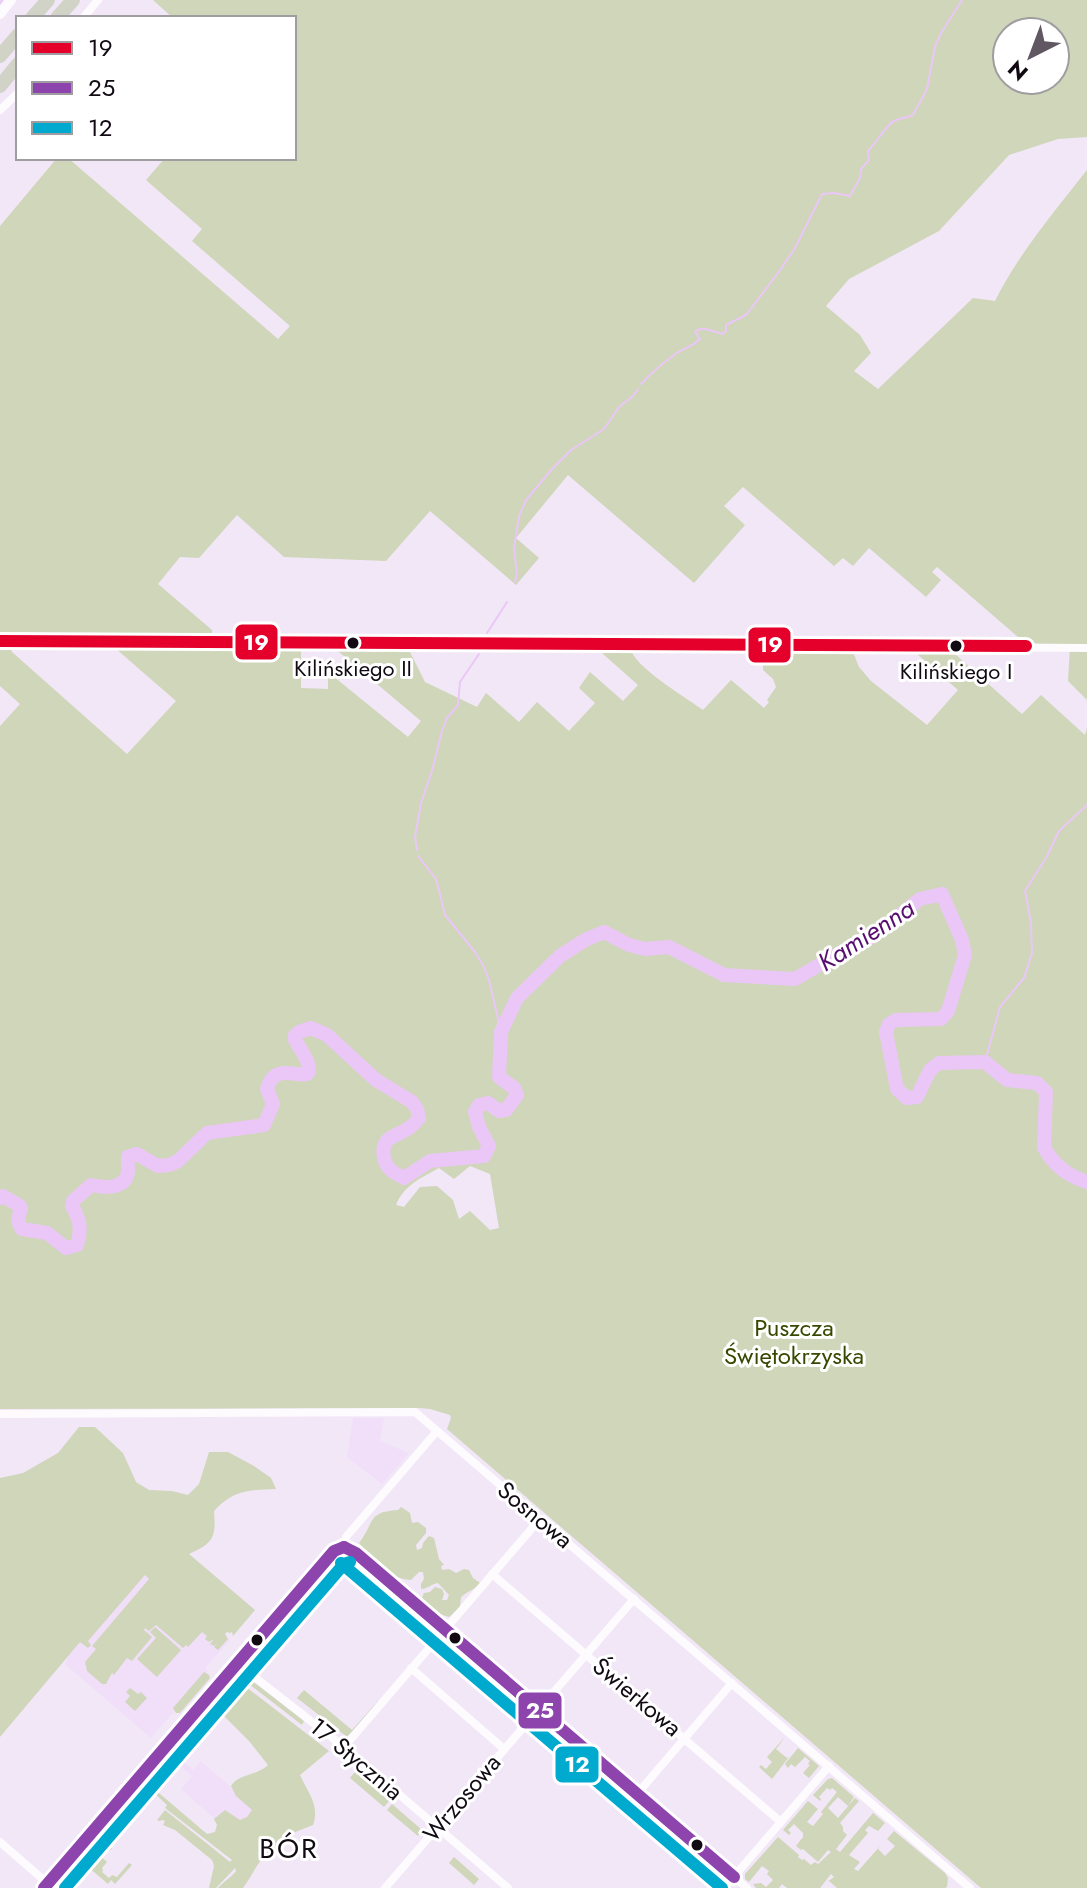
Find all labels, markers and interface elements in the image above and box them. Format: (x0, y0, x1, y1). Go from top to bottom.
legend (16, 16, 296, 160)
north arrow (991, 16, 1071, 96)
text: 19 (88, 30, 113, 65)
text: N (1000, 53, 1035, 89)
text: 25 (88, 70, 115, 105)
text: 12 (88, 110, 112, 145)
line badge: 19 (234, 623, 279, 661)
text: 19 (243, 626, 269, 658)
line badge: 19 (747, 626, 792, 664)
text: 19 (757, 628, 783, 660)
marker: Kilińskiego II (345, 635, 361, 651)
marker: Kilińskiego I (948, 638, 964, 654)
place label: Kilińskiego II (294, 652, 412, 684)
place label: Kilińskiego I (900, 655, 1012, 687)
water label: Kamienna (810, 889, 922, 981)
park label: Puszcza Świętokrzyska (724, 1310, 864, 1373)
street label: Sosnowa (490, 1473, 581, 1557)
unlabelled marker (447, 1630, 463, 1646)
unlabelled marker (249, 1632, 265, 1648)
street label: Świerkowa (585, 1649, 690, 1744)
line badge: 25 (517, 1691, 563, 1730)
text: 25 (526, 1694, 554, 1726)
street label: 17 Stycznia (302, 1709, 411, 1808)
line badge: 12 (554, 1745, 600, 1784)
street label: Wrzosowa (414, 1746, 509, 1849)
text: 12 (564, 1748, 590, 1780)
district label: BÓR (259, 1828, 319, 1869)
unlabelled marker (689, 1837, 705, 1853)

